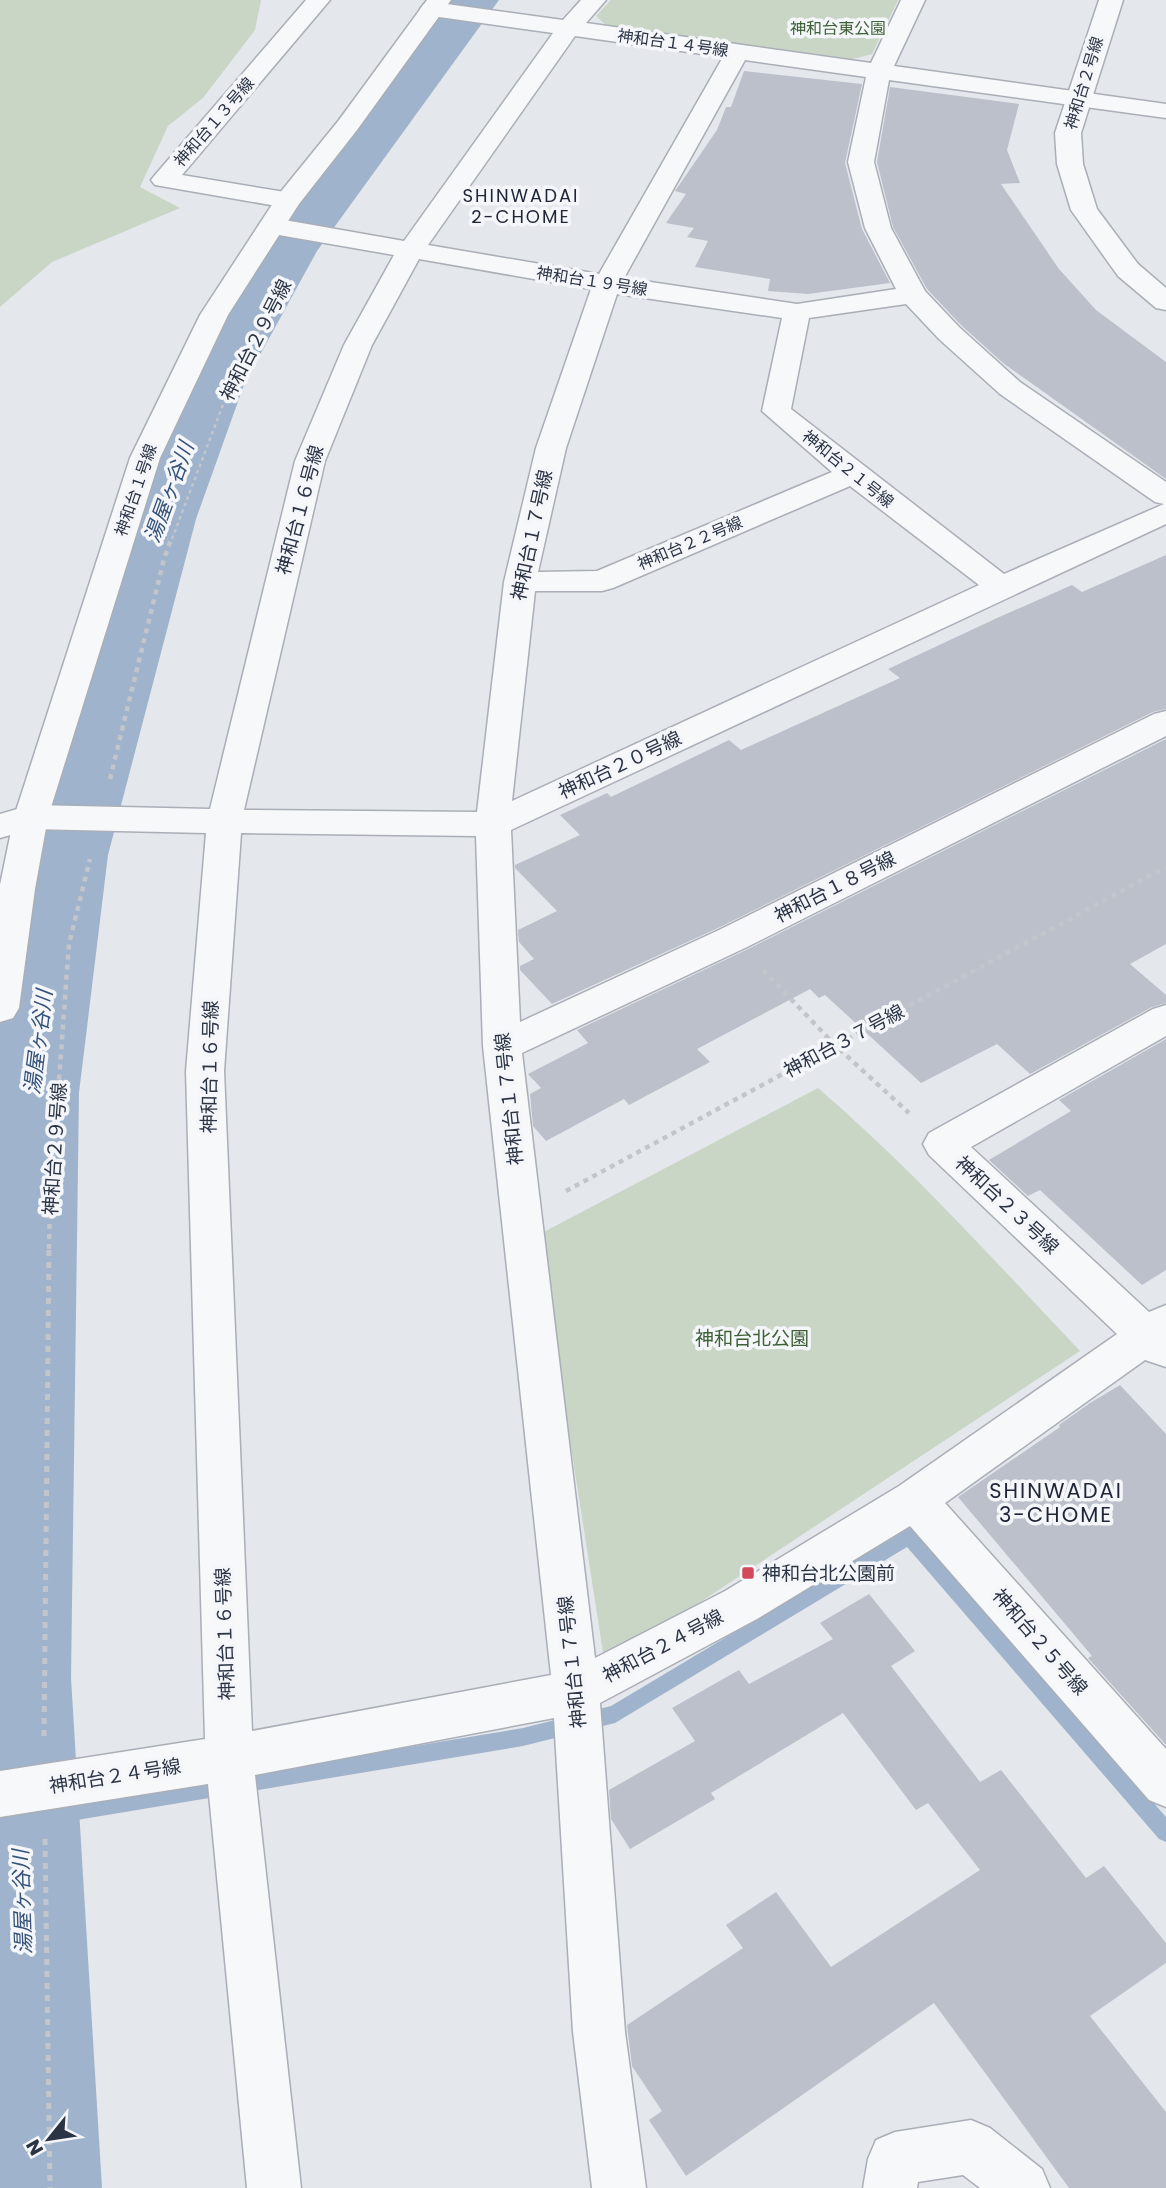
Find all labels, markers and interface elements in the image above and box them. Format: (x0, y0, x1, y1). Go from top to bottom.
park label: 神和台東公園 (790, 17, 886, 40)
street label: 神和台１４号線 (616, 24, 730, 62)
street label: 神和台２号線 (1059, 34, 1109, 132)
street label: 神和台１３号線 (169, 72, 259, 172)
district label: SHINWADAI 2-CHOME (462, 183, 580, 229)
street label: 神和台１９号線 (535, 261, 649, 301)
street label: 神和台２９号線 (214, 275, 298, 405)
street label: 神和台２１号線 (797, 425, 899, 513)
water label: 湯屋ヶ谷川 (137, 436, 201, 546)
street label: 神和台１号線 (109, 441, 163, 539)
street label: 神和台１６号線 (270, 442, 330, 578)
street label: 神和台１７号線 (505, 467, 559, 603)
street label: 神和台２２号線 (634, 511, 746, 575)
street label: 神和台２０号線 (554, 725, 686, 805)
street label: 神和台１８号線 (770, 845, 900, 929)
water label: 湯屋ヶ谷川 (17, 986, 59, 1096)
street label: 神和台３７号線 (779, 998, 909, 1084)
street label: 神和台１６号線 (195, 1000, 225, 1134)
street label: 神和台１７号線 (489, 1031, 529, 1167)
street label: 神和台２９号線 (37, 1082, 73, 1216)
street label: 神和台２３号線 (949, 1150, 1065, 1260)
park label: 神和台北公園 (695, 1325, 809, 1352)
district label: SHINWADAI 3-CHOME (989, 1476, 1123, 1529)
place label: 神和台北公園前 (762, 1560, 895, 1587)
marker: 神和台北公園前 (740, 1565, 756, 1581)
street label: 神和台１６号線 (209, 1567, 241, 1701)
street label: 神和台２５号線 (986, 1583, 1094, 1701)
street label: 神和台１７号線 (552, 1594, 592, 1730)
street label: 神和台２４号線 (598, 1603, 728, 1689)
street label: 神和台２４号線 (47, 1752, 183, 1800)
water label: 湯屋ヶ谷川 (6, 1847, 38, 1955)
north arrow (14, 2104, 84, 2174)
text: N (19, 2134, 50, 2160)

